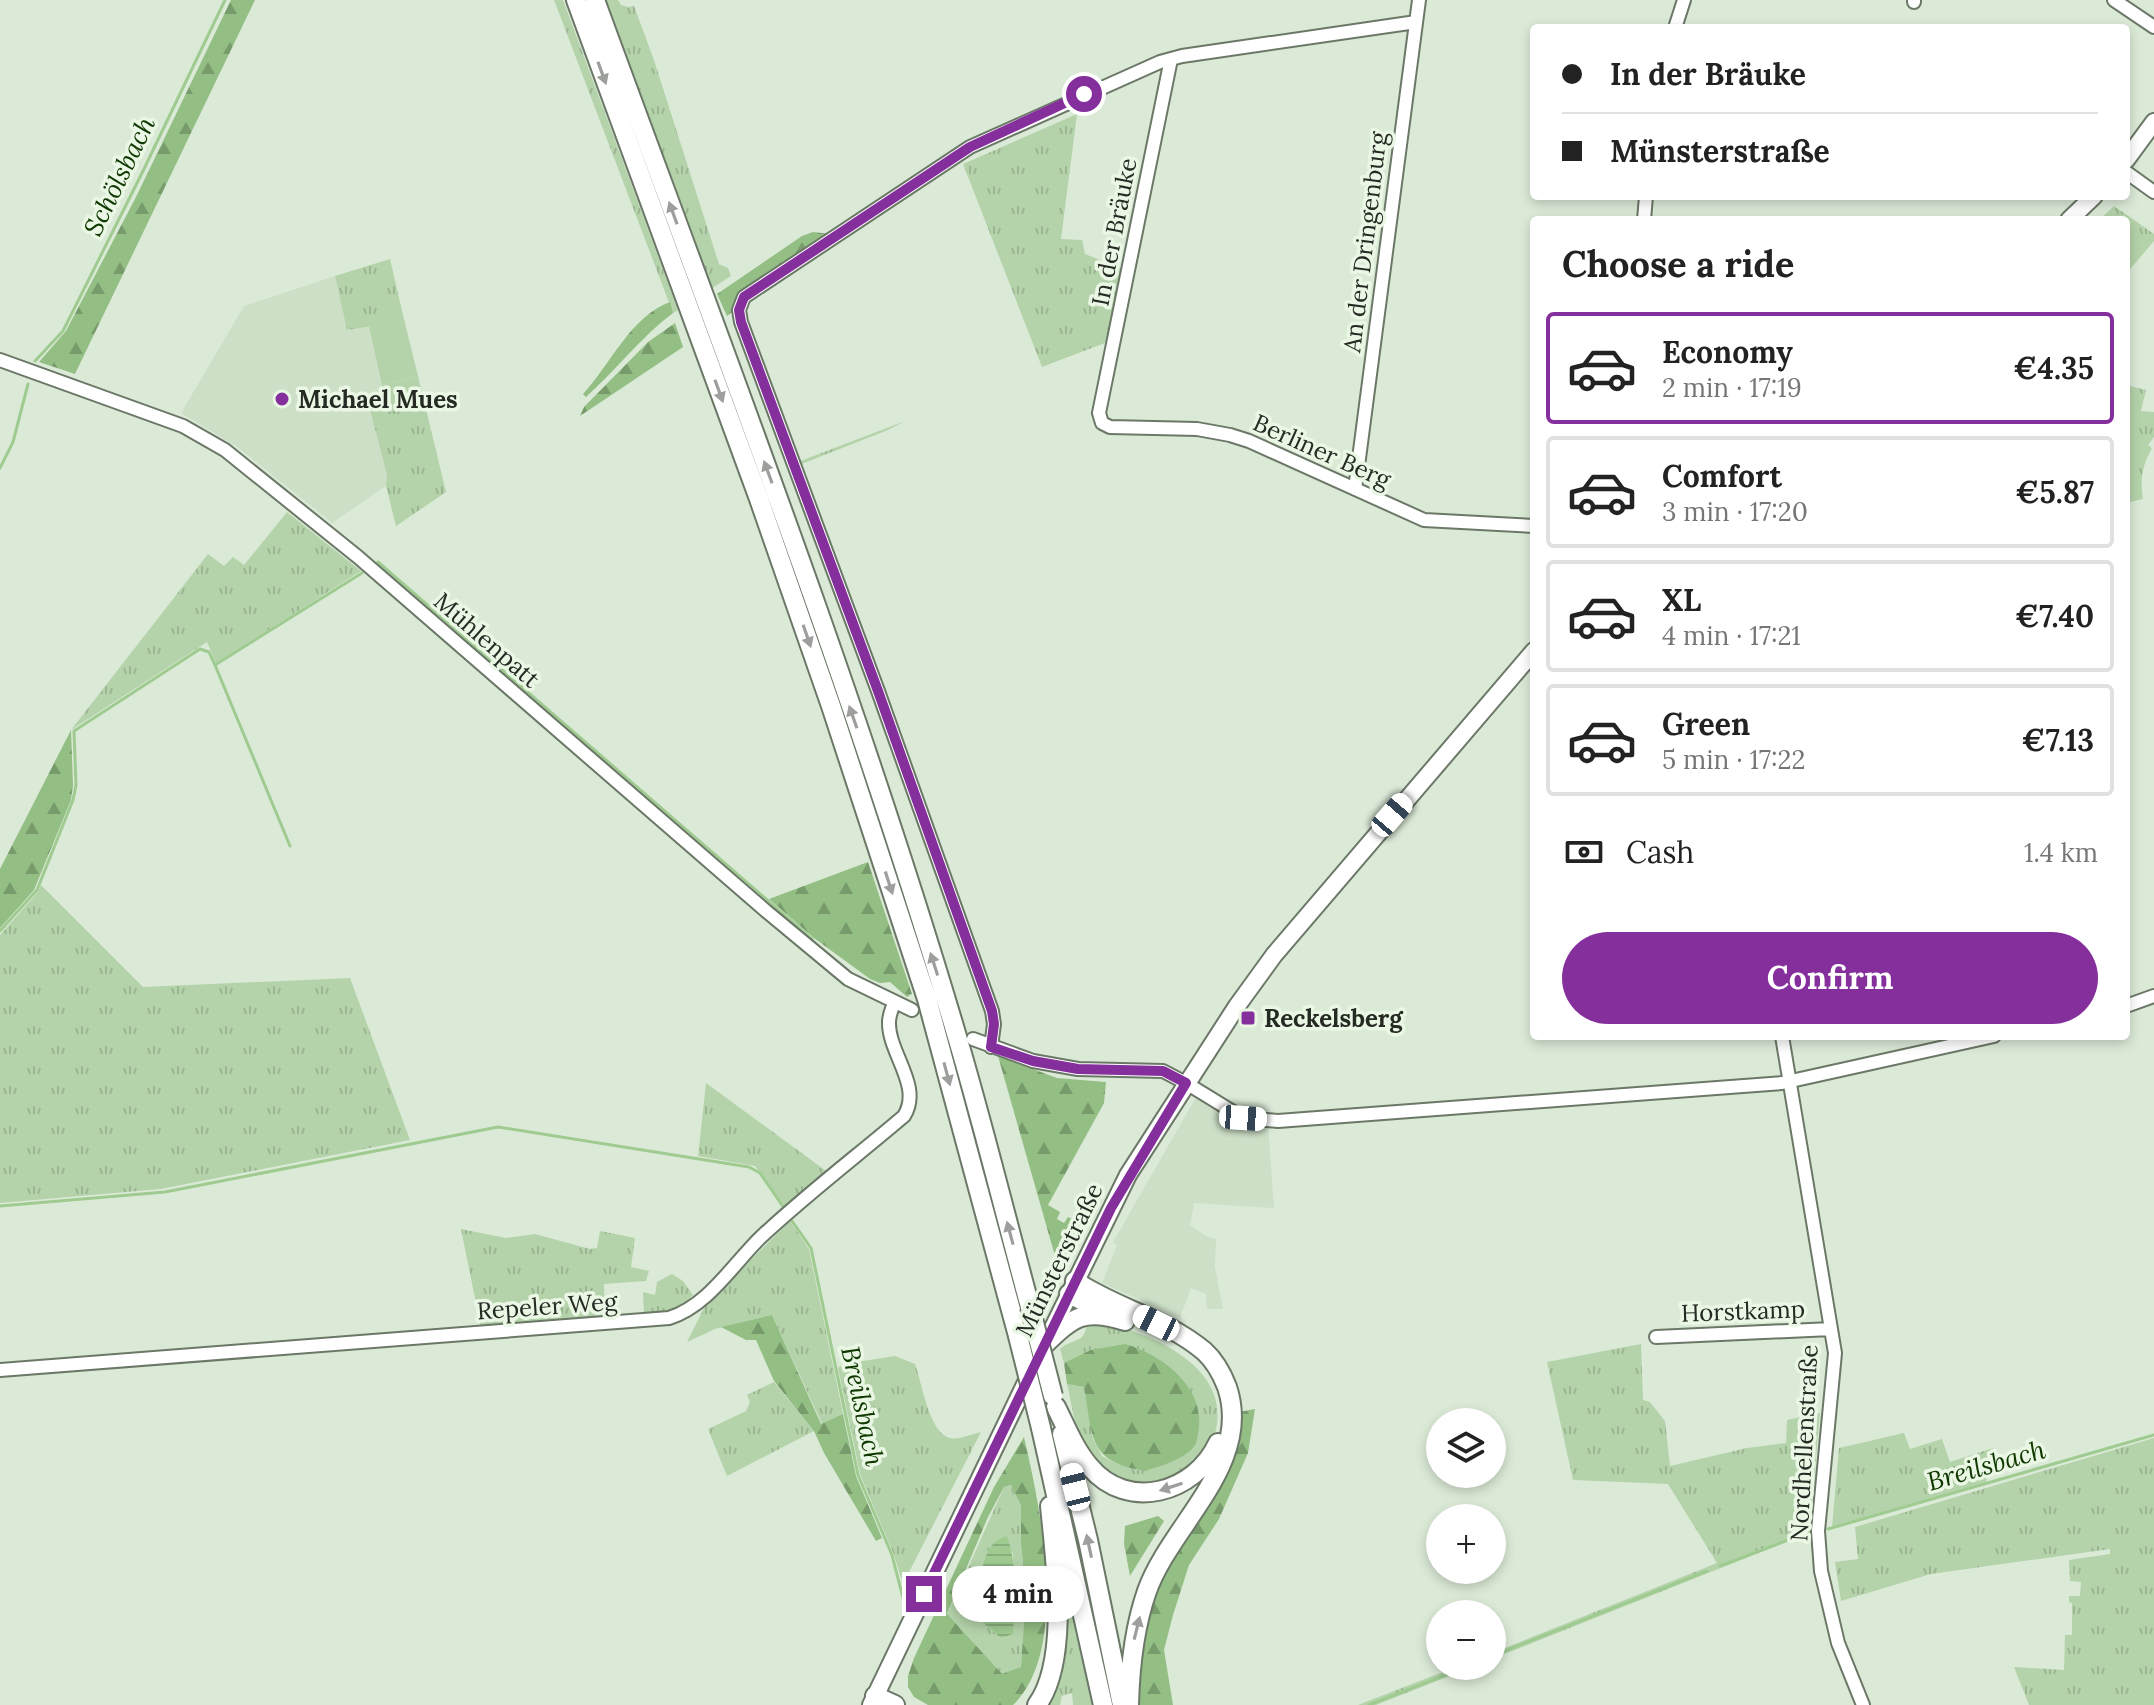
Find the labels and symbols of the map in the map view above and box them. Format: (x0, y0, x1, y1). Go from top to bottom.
one-way arrow (596, 62, 609, 86)
route start (1066, 76, 1102, 112)
water label: Schölsbach (76, 111, 162, 241)
street label: An der Dringenburg (1336, 129, 1394, 355)
street label: In der Bräuke (1084, 155, 1144, 309)
one-way arrow (666, 201, 679, 225)
one-way arrow (713, 380, 726, 404)
place label: Michael Mues (298, 384, 458, 415)
marker: Michael Mues (273, 390, 291, 408)
street label: Berliner Berg (1248, 407, 1396, 495)
one-way arrow (761, 459, 773, 483)
street label: Mühlenpatt (428, 586, 547, 695)
one-way arrow (801, 624, 814, 648)
one-way arrow (847, 705, 859, 729)
car (1367, 789, 1417, 841)
one-way arrow (883, 871, 896, 895)
one-way arrow (927, 952, 939, 976)
place label: Reckelsberg (1264, 1003, 1404, 1034)
marker: Reckelsberg (1239, 1009, 1257, 1027)
one-way arrow (942, 1062, 954, 1087)
car (1218, 1104, 1268, 1132)
street label: Münsterstraße (1008, 1178, 1110, 1342)
one-way arrow (1004, 1221, 1016, 1246)
street label: Repeler Weg (476, 1286, 619, 1326)
street label: Horstkamp (1680, 1293, 1806, 1329)
car (1129, 1302, 1183, 1344)
water label: Breilsbach (834, 1343, 892, 1469)
street label: Nordhellenstraße (1783, 1344, 1825, 1542)
water label: Breilsbach (1923, 1432, 2049, 1498)
car (1058, 1461, 1092, 1513)
one-way arrow (1158, 1481, 1182, 1494)
one-way arrow (1082, 1534, 1095, 1559)
callout: 4 min (952, 1566, 1084, 1622)
route end (906, 1576, 942, 1612)
one-way arrow (1131, 1615, 1144, 1640)

